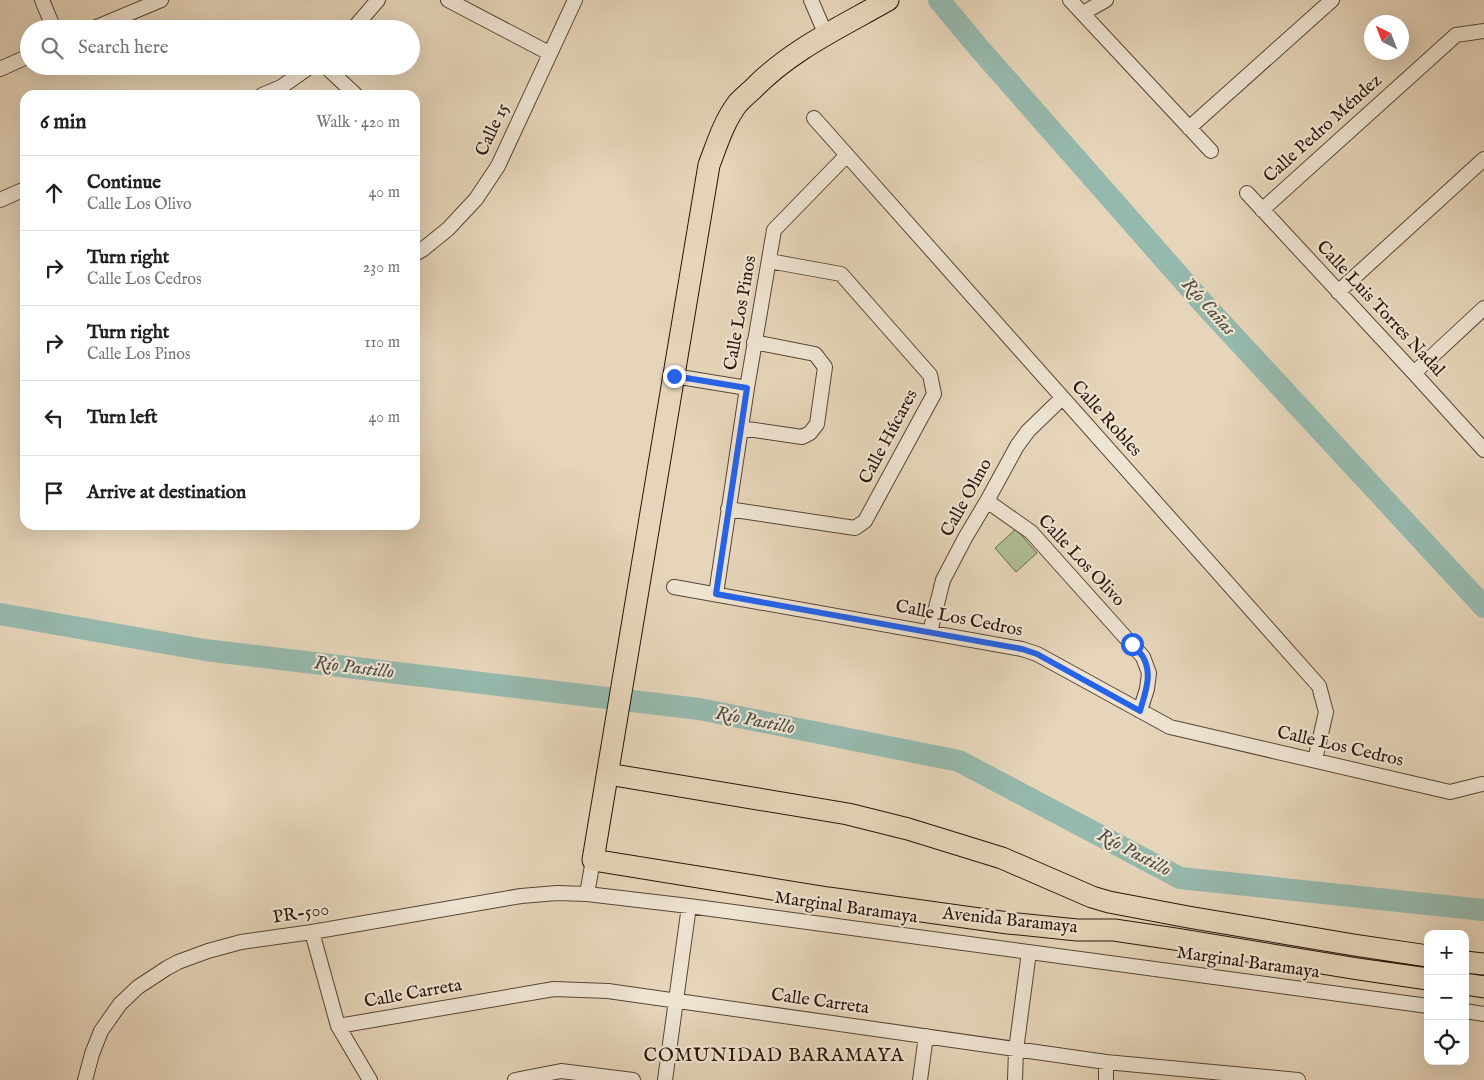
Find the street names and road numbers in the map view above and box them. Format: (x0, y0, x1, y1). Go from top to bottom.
street label: Calle Pedro Méndez (1259, 70, 1387, 188)
street label: Calle 15 (471, 99, 515, 160)
street label: Calle Luis Torres Nadal (1311, 236, 1449, 382)
street label: Calle Los Pinos (720, 254, 762, 372)
street label: Calle Robles (1066, 376, 1146, 462)
street label: Calle Húcares (854, 386, 924, 488)
street label: Calle Olmo (936, 455, 998, 541)
street label: Calle Los Olivo (1032, 510, 1130, 612)
street label: Calle Los Cedros (894, 595, 1024, 643)
street label: Calle Los Cedros (1275, 721, 1405, 773)
street label: Marginal Baramaya (773, 887, 919, 929)
street label: PR-500 (271, 898, 331, 930)
street label: Avenida Baramaya (940, 902, 1079, 940)
street label: Marginal Baramaya (1175, 942, 1321, 984)
street label: Calle Carreta (362, 974, 464, 1014)
street label: Calle Carreta (770, 984, 871, 1020)

